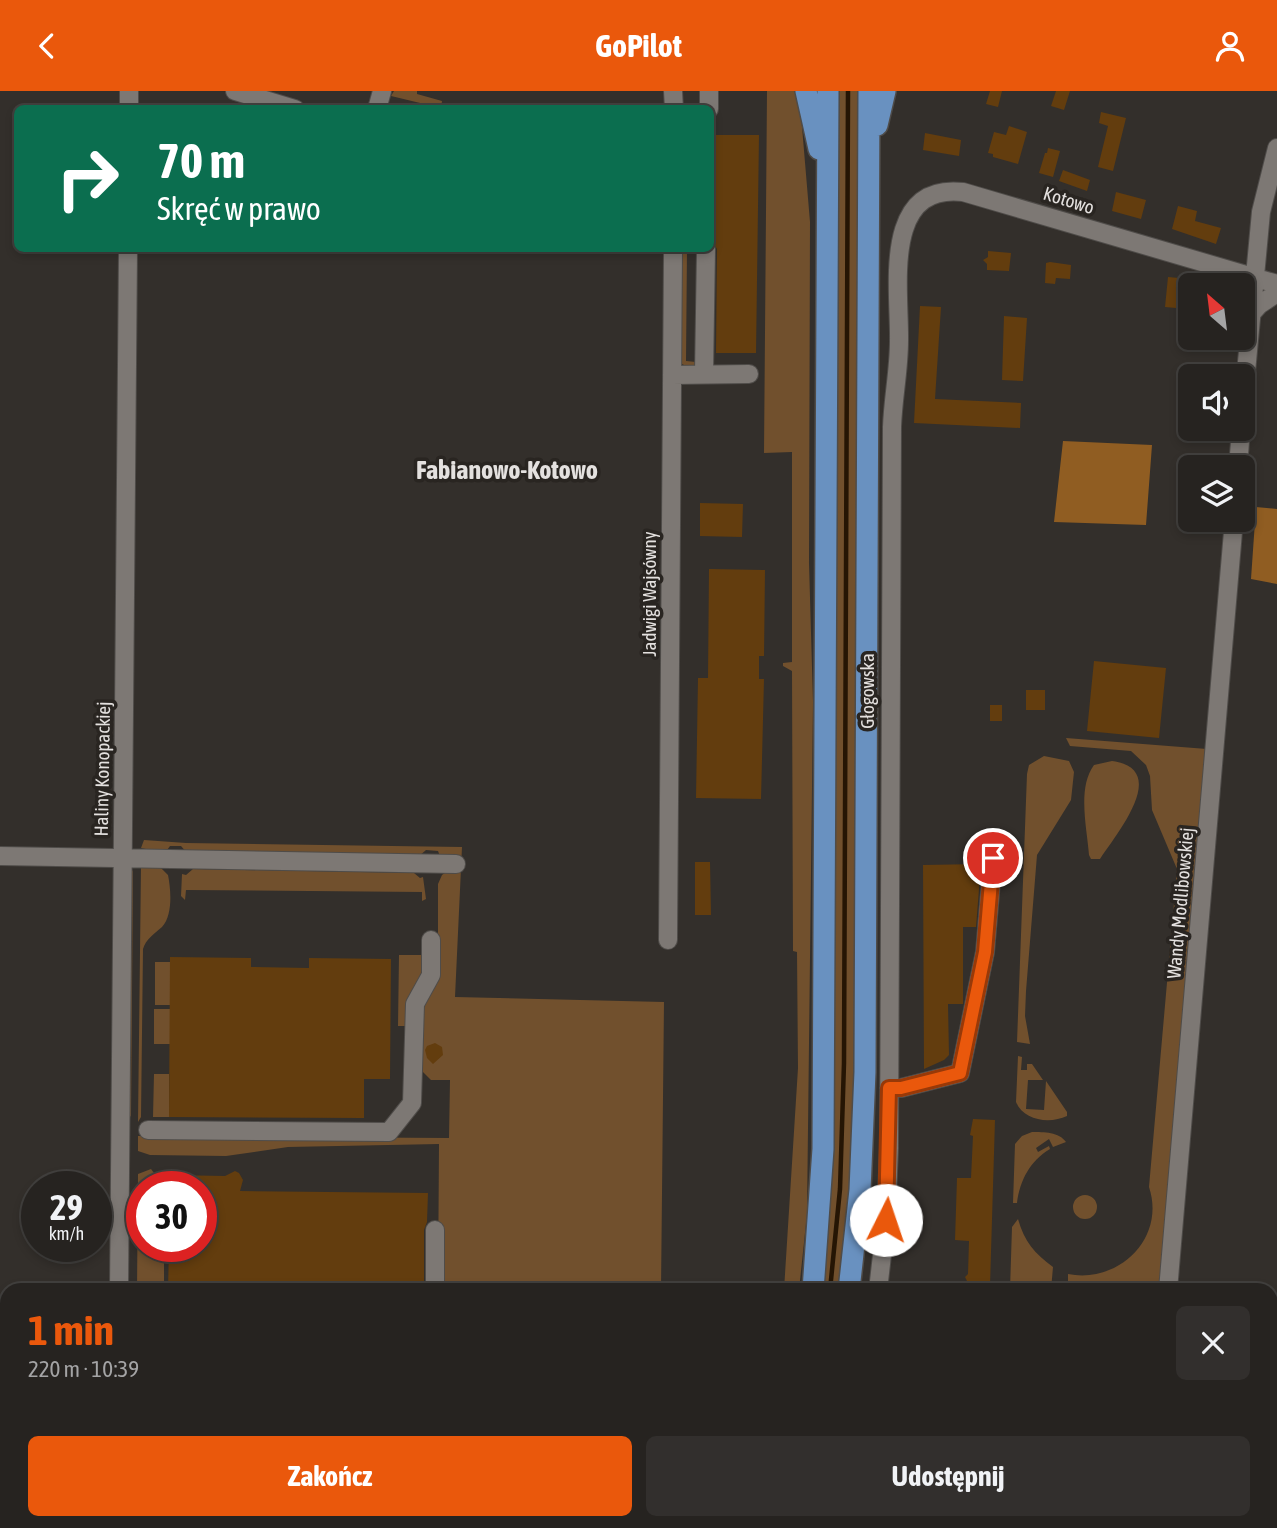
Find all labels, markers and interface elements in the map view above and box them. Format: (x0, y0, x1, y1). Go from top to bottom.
icon: back (28, 27, 66, 65)
text: GoPilot (595, 27, 682, 64)
icon: person (1211, 27, 1249, 65)
text: 70 m (157, 132, 245, 188)
icon: right (42, 133, 133, 224)
street label: Kotowo (1041, 182, 1097, 218)
text: Skręć w prawo (157, 190, 321, 227)
north arrow (1178, 273, 1255, 350)
map controls (1178, 273, 1255, 532)
button: sound (1178, 364, 1255, 441)
district label: Fabianowo-Kotowo (416, 455, 598, 485)
button: layers (1178, 455, 1255, 532)
street label: Jadwigi Wajsówny (638, 531, 660, 657)
street label: Głogowska (856, 653, 878, 729)
street label: Haliny Konopackiej (90, 701, 114, 837)
street label: Wandy Modlibowskiej (1162, 826, 1198, 980)
pin (963, 828, 1023, 888)
icon: arrive (974, 839, 1012, 877)
speed limit sign: 30 (126, 1171, 217, 1262)
position arrow (849, 1183, 923, 1257)
text: 29 (50, 1187, 83, 1227)
text: km/h (49, 1223, 84, 1244)
text: 1 min (28, 1306, 114, 1354)
button: close (1176, 1306, 1250, 1380)
text: 220 m · 10:39 (28, 1356, 139, 1382)
button: Zakończ (28, 1436, 632, 1516)
button: Udostępnij (646, 1436, 1250, 1516)

